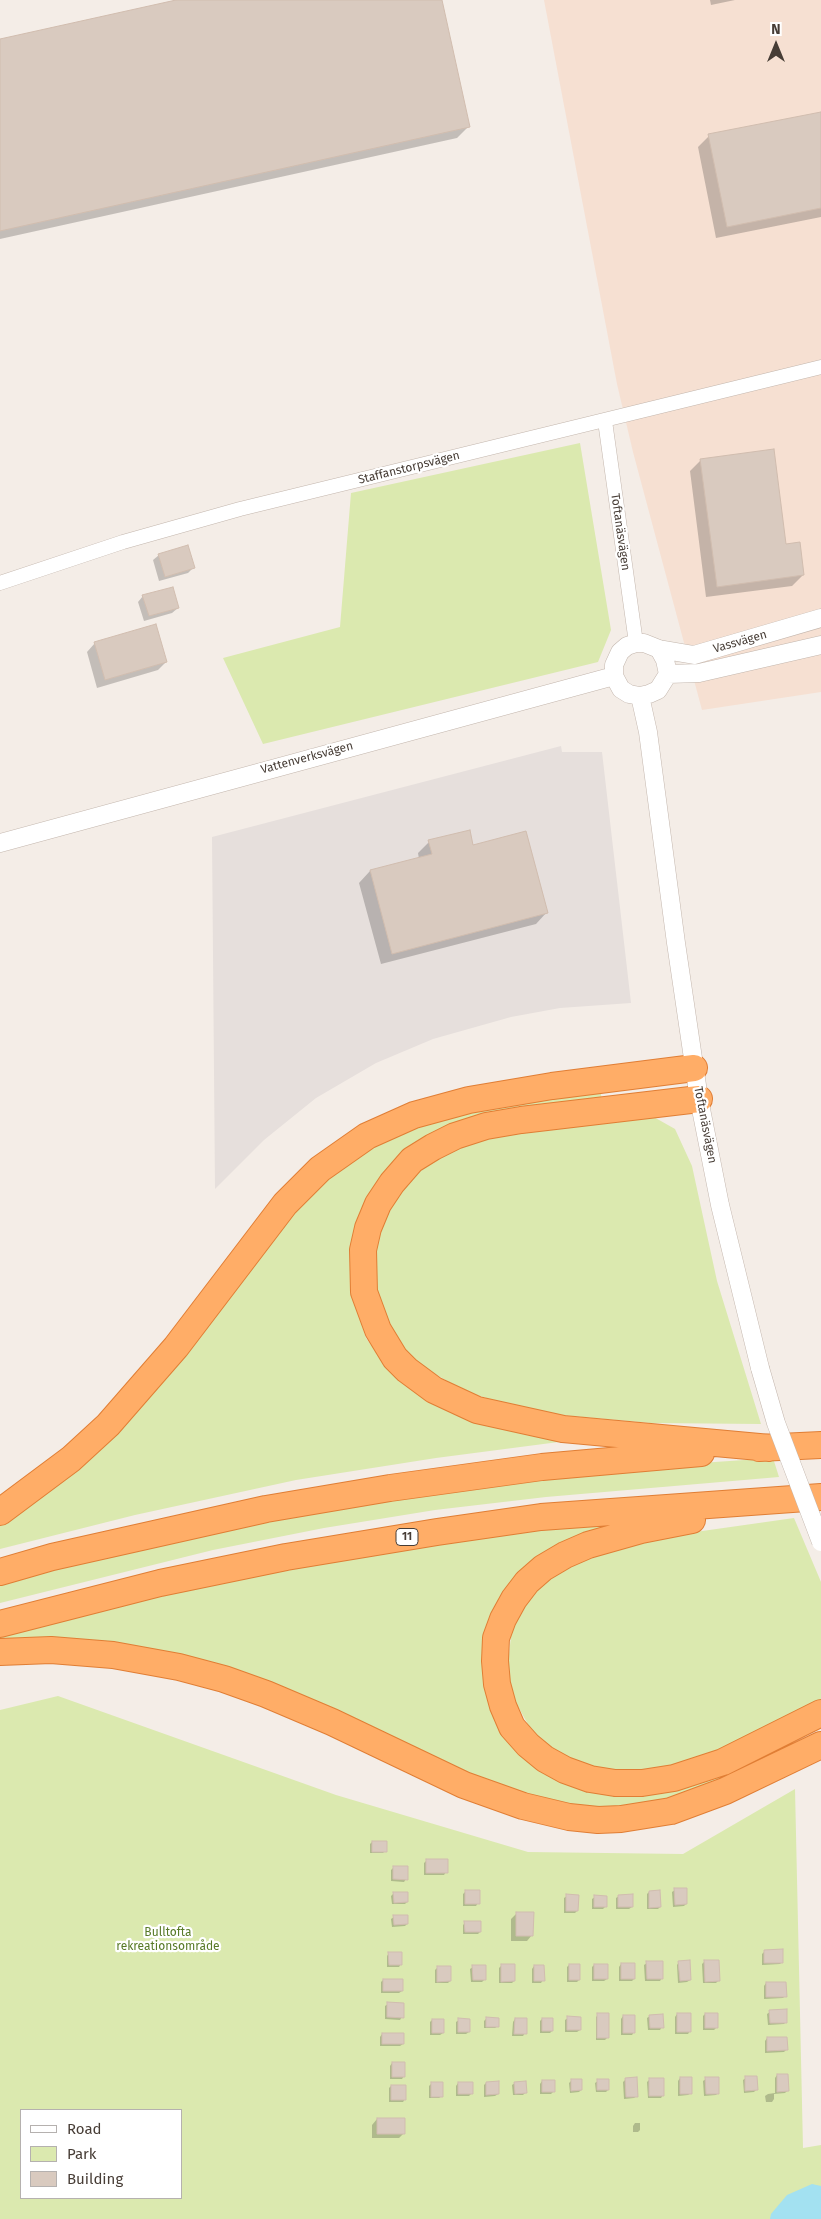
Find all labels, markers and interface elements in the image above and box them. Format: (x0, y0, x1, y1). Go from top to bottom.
north arrow (751, 20, 801, 70)
text: N (771, 21, 781, 38)
street label: Staffanstorpsvägen (357, 448, 461, 488)
street label: Toftanäsvägen (607, 492, 633, 572)
street label: Vassvägen (711, 627, 769, 657)
street label: Vattenverksvägen (259, 739, 355, 777)
street label: Toftanäsvägen (690, 1085, 720, 1165)
road number: 11 (396, 1528, 418, 1545)
park label: Bulltofta rekreationsområde (116, 1926, 220, 1954)
legend (20, 2109, 182, 2199)
text: Road (67, 2120, 102, 2138)
text: Park (67, 2145, 97, 2163)
text: Building (67, 2170, 123, 2188)

